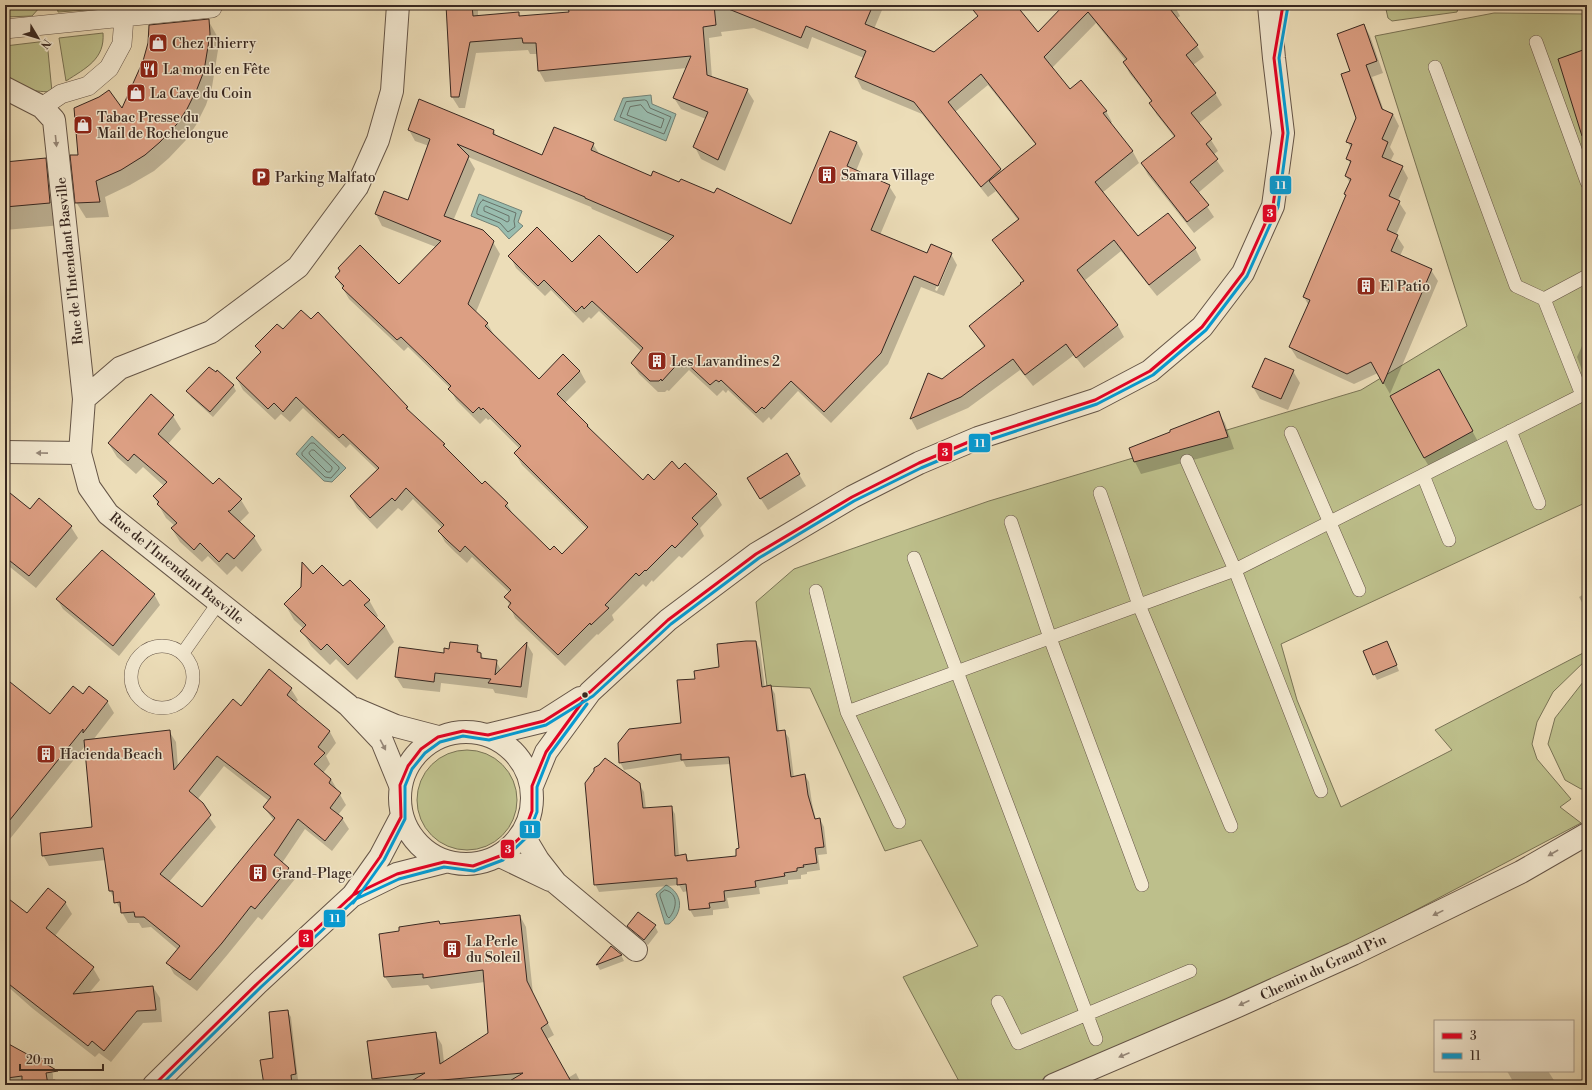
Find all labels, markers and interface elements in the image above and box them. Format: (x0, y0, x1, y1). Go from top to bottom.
north arrow (18, 18, 58, 58)
shop icon: Chez Thierry (147, 32, 169, 54)
place label: Chez Thierry (172, 35, 256, 53)
text: N (37, 36, 53, 52)
restaurant icon: La moule en Fête (138, 58, 160, 80)
place label: La moule en Fête (163, 61, 270, 79)
shop icon: La Cave du Coin (125, 82, 147, 104)
place label: La Cave du Coin (150, 85, 252, 103)
place label: Tabac Presse du Mail de Rochelongue (97, 109, 228, 143)
shop icon: Tabac Presse du Mail de Rochelongue (72, 114, 94, 136)
one-way arrow (53, 135, 59, 147)
building icon: Samara Village (816, 164, 838, 186)
parking icon: Parking Malfato (250, 166, 272, 188)
place label: Samara Village (841, 167, 935, 185)
place label: Parking Malfato (275, 169, 376, 187)
line badge: 11 (1269, 175, 1292, 195)
street label: Rue de l'Intendant Basville (52, 176, 88, 345)
text: 11 (1276, 179, 1287, 193)
line badge: 3 (1262, 204, 1277, 223)
text: 3 (1267, 207, 1274, 221)
building icon: El Patio (1355, 275, 1377, 297)
place label: El Patio (1380, 278, 1430, 296)
building icon: Les Lavandines 2 (646, 350, 668, 372)
place label: Les Lavandines 2 (671, 353, 780, 371)
line badge: 11 (968, 433, 991, 453)
text: 11 (975, 437, 986, 451)
line badge: 3 (937, 442, 953, 462)
text: 3 (942, 446, 949, 460)
one-way arrow (35, 450, 48, 456)
street label: Rue de l'Intendant Basville (105, 509, 247, 629)
unlabelled marker (580, 690, 590, 700)
one-way arrow (379, 739, 386, 751)
building icon: Hacienda Beach (35, 743, 57, 765)
place label: Hacienda Beach (60, 746, 163, 764)
line badge: 11 (519, 820, 541, 839)
text: 11 (525, 823, 536, 837)
line badge: 3 (500, 839, 515, 859)
text: 3 (505, 843, 512, 857)
one-way arrow (1547, 850, 1559, 857)
building icon: Grand-Plage (247, 862, 269, 884)
place label: Grand-Plage (272, 865, 352, 883)
line badge: 11 (323, 909, 346, 928)
one-way arrow (1432, 910, 1443, 916)
text: 11 (330, 912, 341, 926)
line badge: 3 (298, 929, 314, 948)
street label: Chemin du Grand Pin (1258, 931, 1390, 1005)
text: 3 (303, 932, 310, 946)
place label: La Perle du Soleil (466, 933, 521, 967)
building icon: La Perle du Soleil (441, 938, 463, 960)
one-way arrow (1238, 1000, 1250, 1007)
legend (1434, 1020, 1574, 1072)
text: 3 (1470, 1029, 1477, 1044)
scale bar (20, 1046, 103, 1072)
text: 11 (1470, 1049, 1482, 1064)
one-way arrow (1118, 1052, 1130, 1058)
text: 20 m (26, 1053, 54, 1068)

